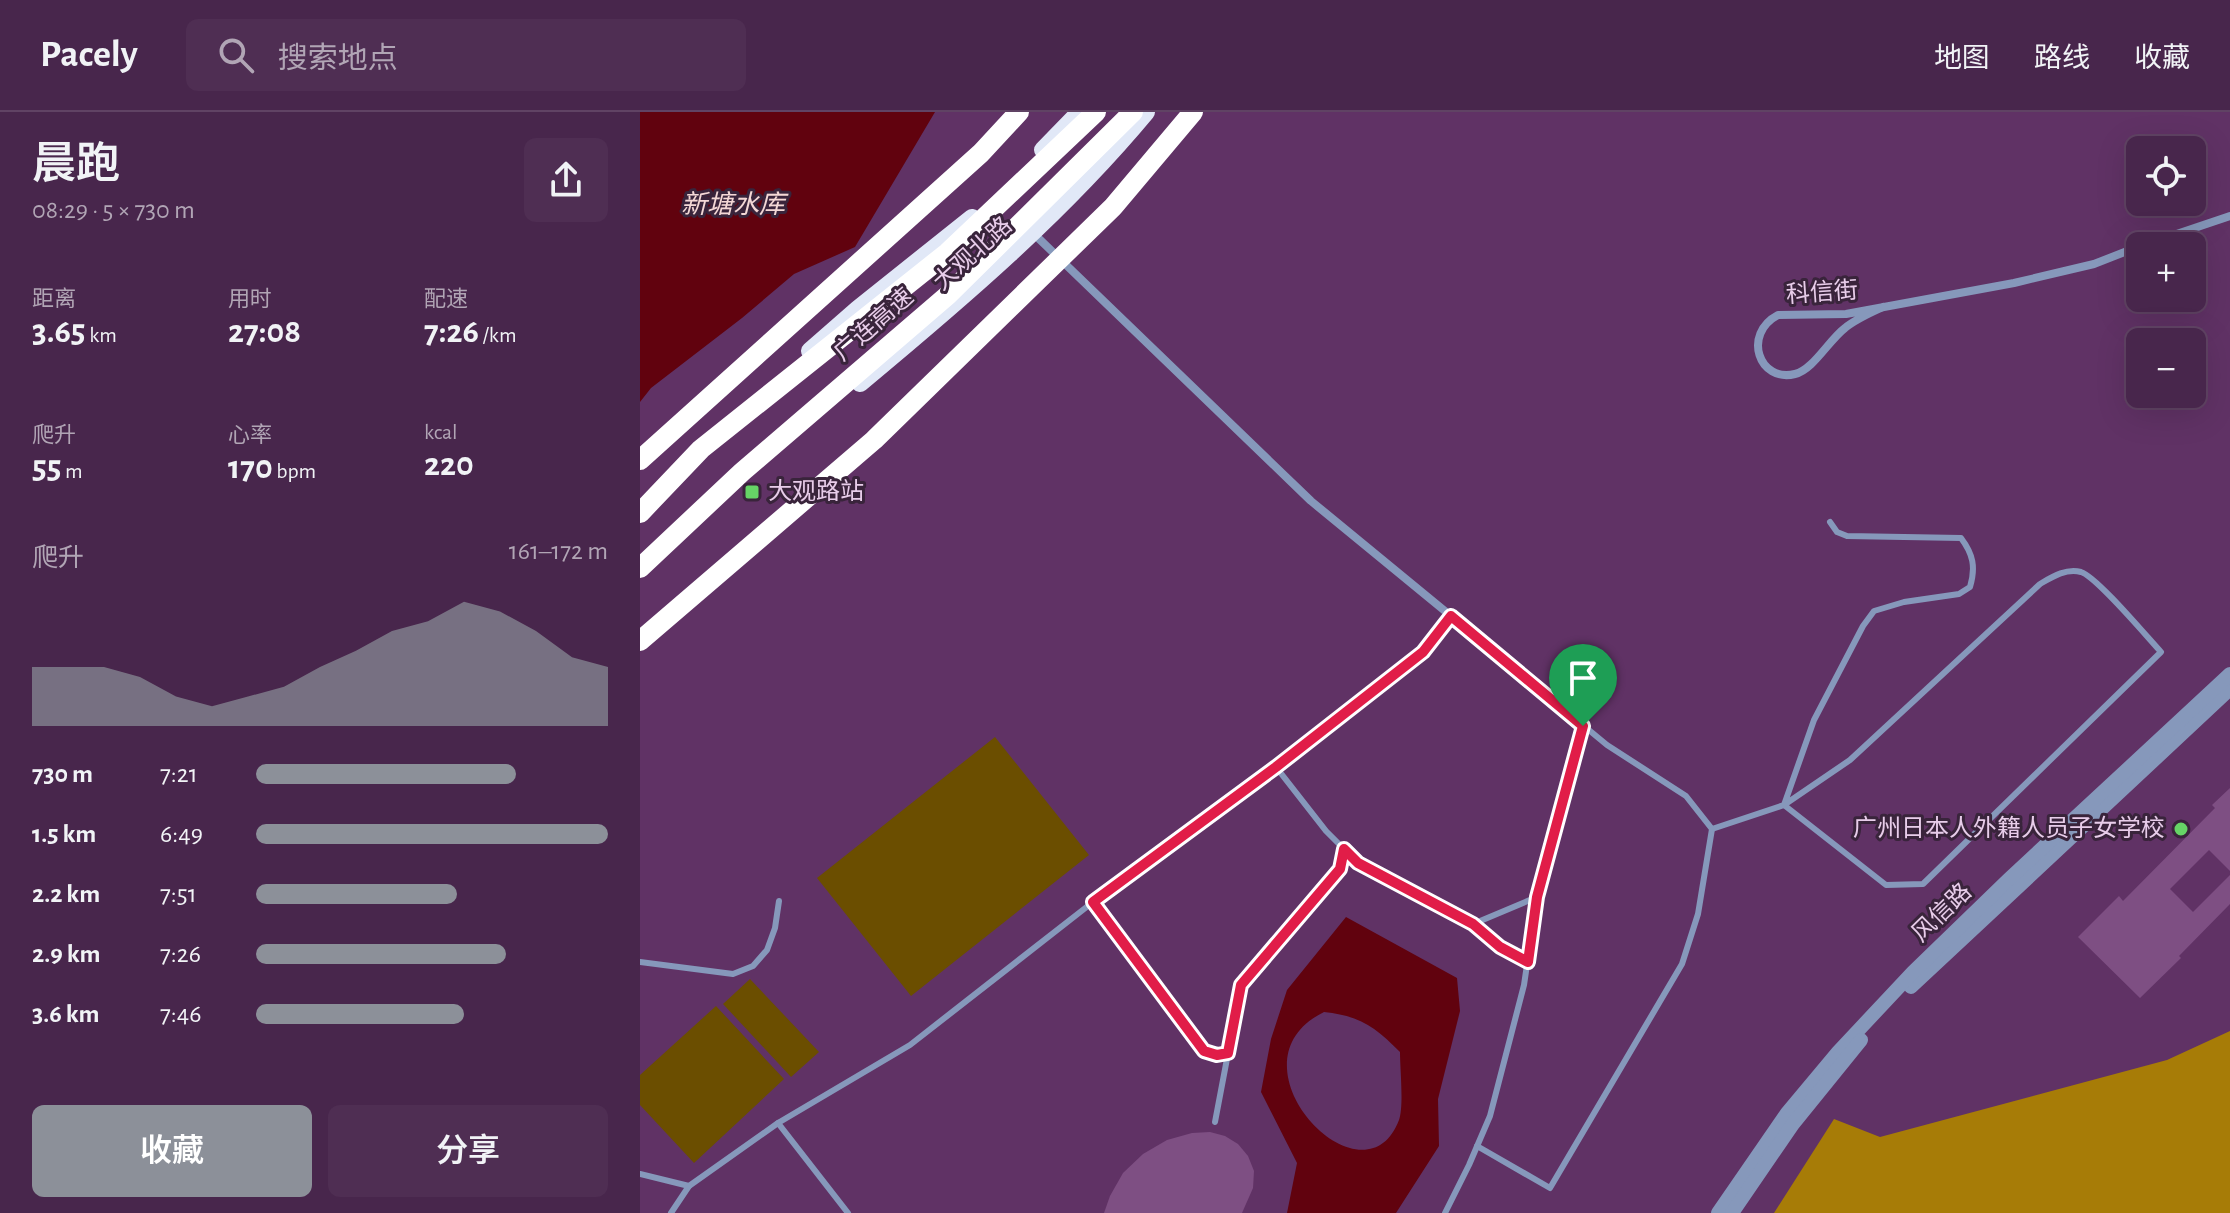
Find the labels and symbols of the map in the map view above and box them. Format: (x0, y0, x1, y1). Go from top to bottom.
water label: 新塘水库 (681, 190, 789, 218)
street label: 大观北路 (928, 211, 1017, 295)
street label: 科信街 (1785, 277, 1859, 307)
street label: 广连高速 (829, 283, 918, 366)
place label: 大观路站 (768, 478, 864, 504)
marker: 大观路站 (743, 483, 761, 501)
pin (1549, 644, 1617, 726)
place label: 广州日本人外籍人员子女学校 (1853, 815, 2165, 841)
marker: 广州日本人外籍人员子女学校 (2172, 820, 2190, 838)
street label: 风信路 (1906, 878, 1976, 947)

